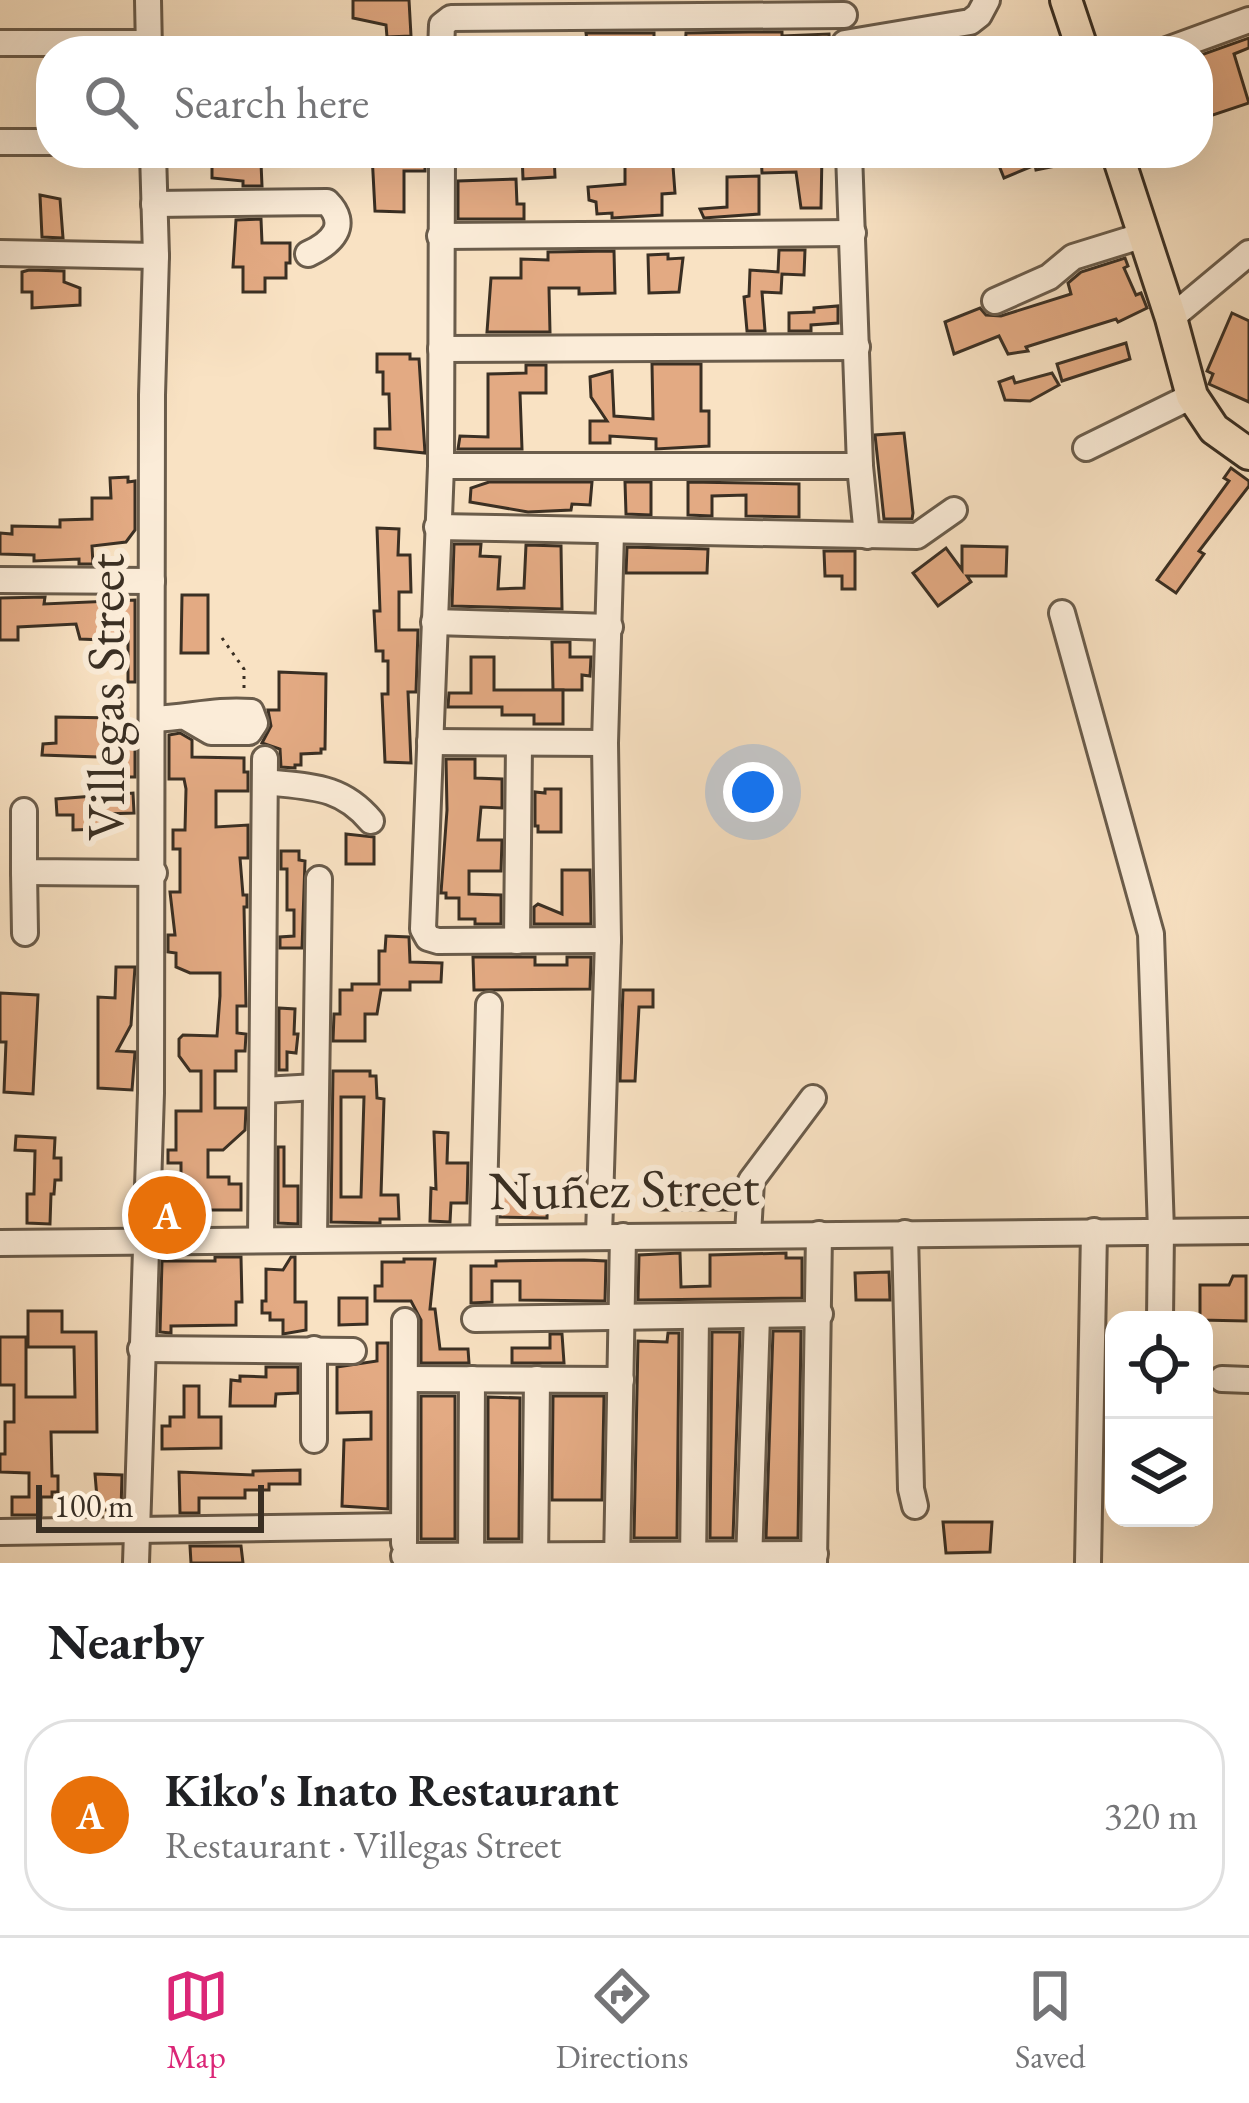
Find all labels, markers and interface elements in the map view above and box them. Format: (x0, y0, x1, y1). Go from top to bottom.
search box (36, 36, 1213, 168)
icon: search (78, 69, 144, 135)
text: Search here (174, 73, 369, 131)
street label: Villegas Street (70, 553, 140, 841)
your location (723, 762, 783, 822)
street label: Nuñez Street (488, 1151, 760, 1225)
pin: A (128, 1170, 206, 1260)
map controls (1105, 1311, 1213, 1527)
button: locate (1105, 1311, 1213, 1419)
button: layers (1105, 1419, 1213, 1527)
scale bar (36, 1479, 264, 1532)
text: 100 m (54, 1484, 134, 1527)
text: Nearby (48, 1608, 204, 1674)
text: Kiko's Inato Restaurant (165, 1761, 619, 1819)
text: A (76, 1790, 104, 1841)
text: 320 m (1104, 1790, 1198, 1841)
text: Restaurant · Villegas Street (165, 1819, 561, 1870)
tab: Map (163, 1963, 229, 2078)
tab: Directions (556, 1963, 689, 2078)
tab: Saved (1015, 1963, 1086, 2078)

